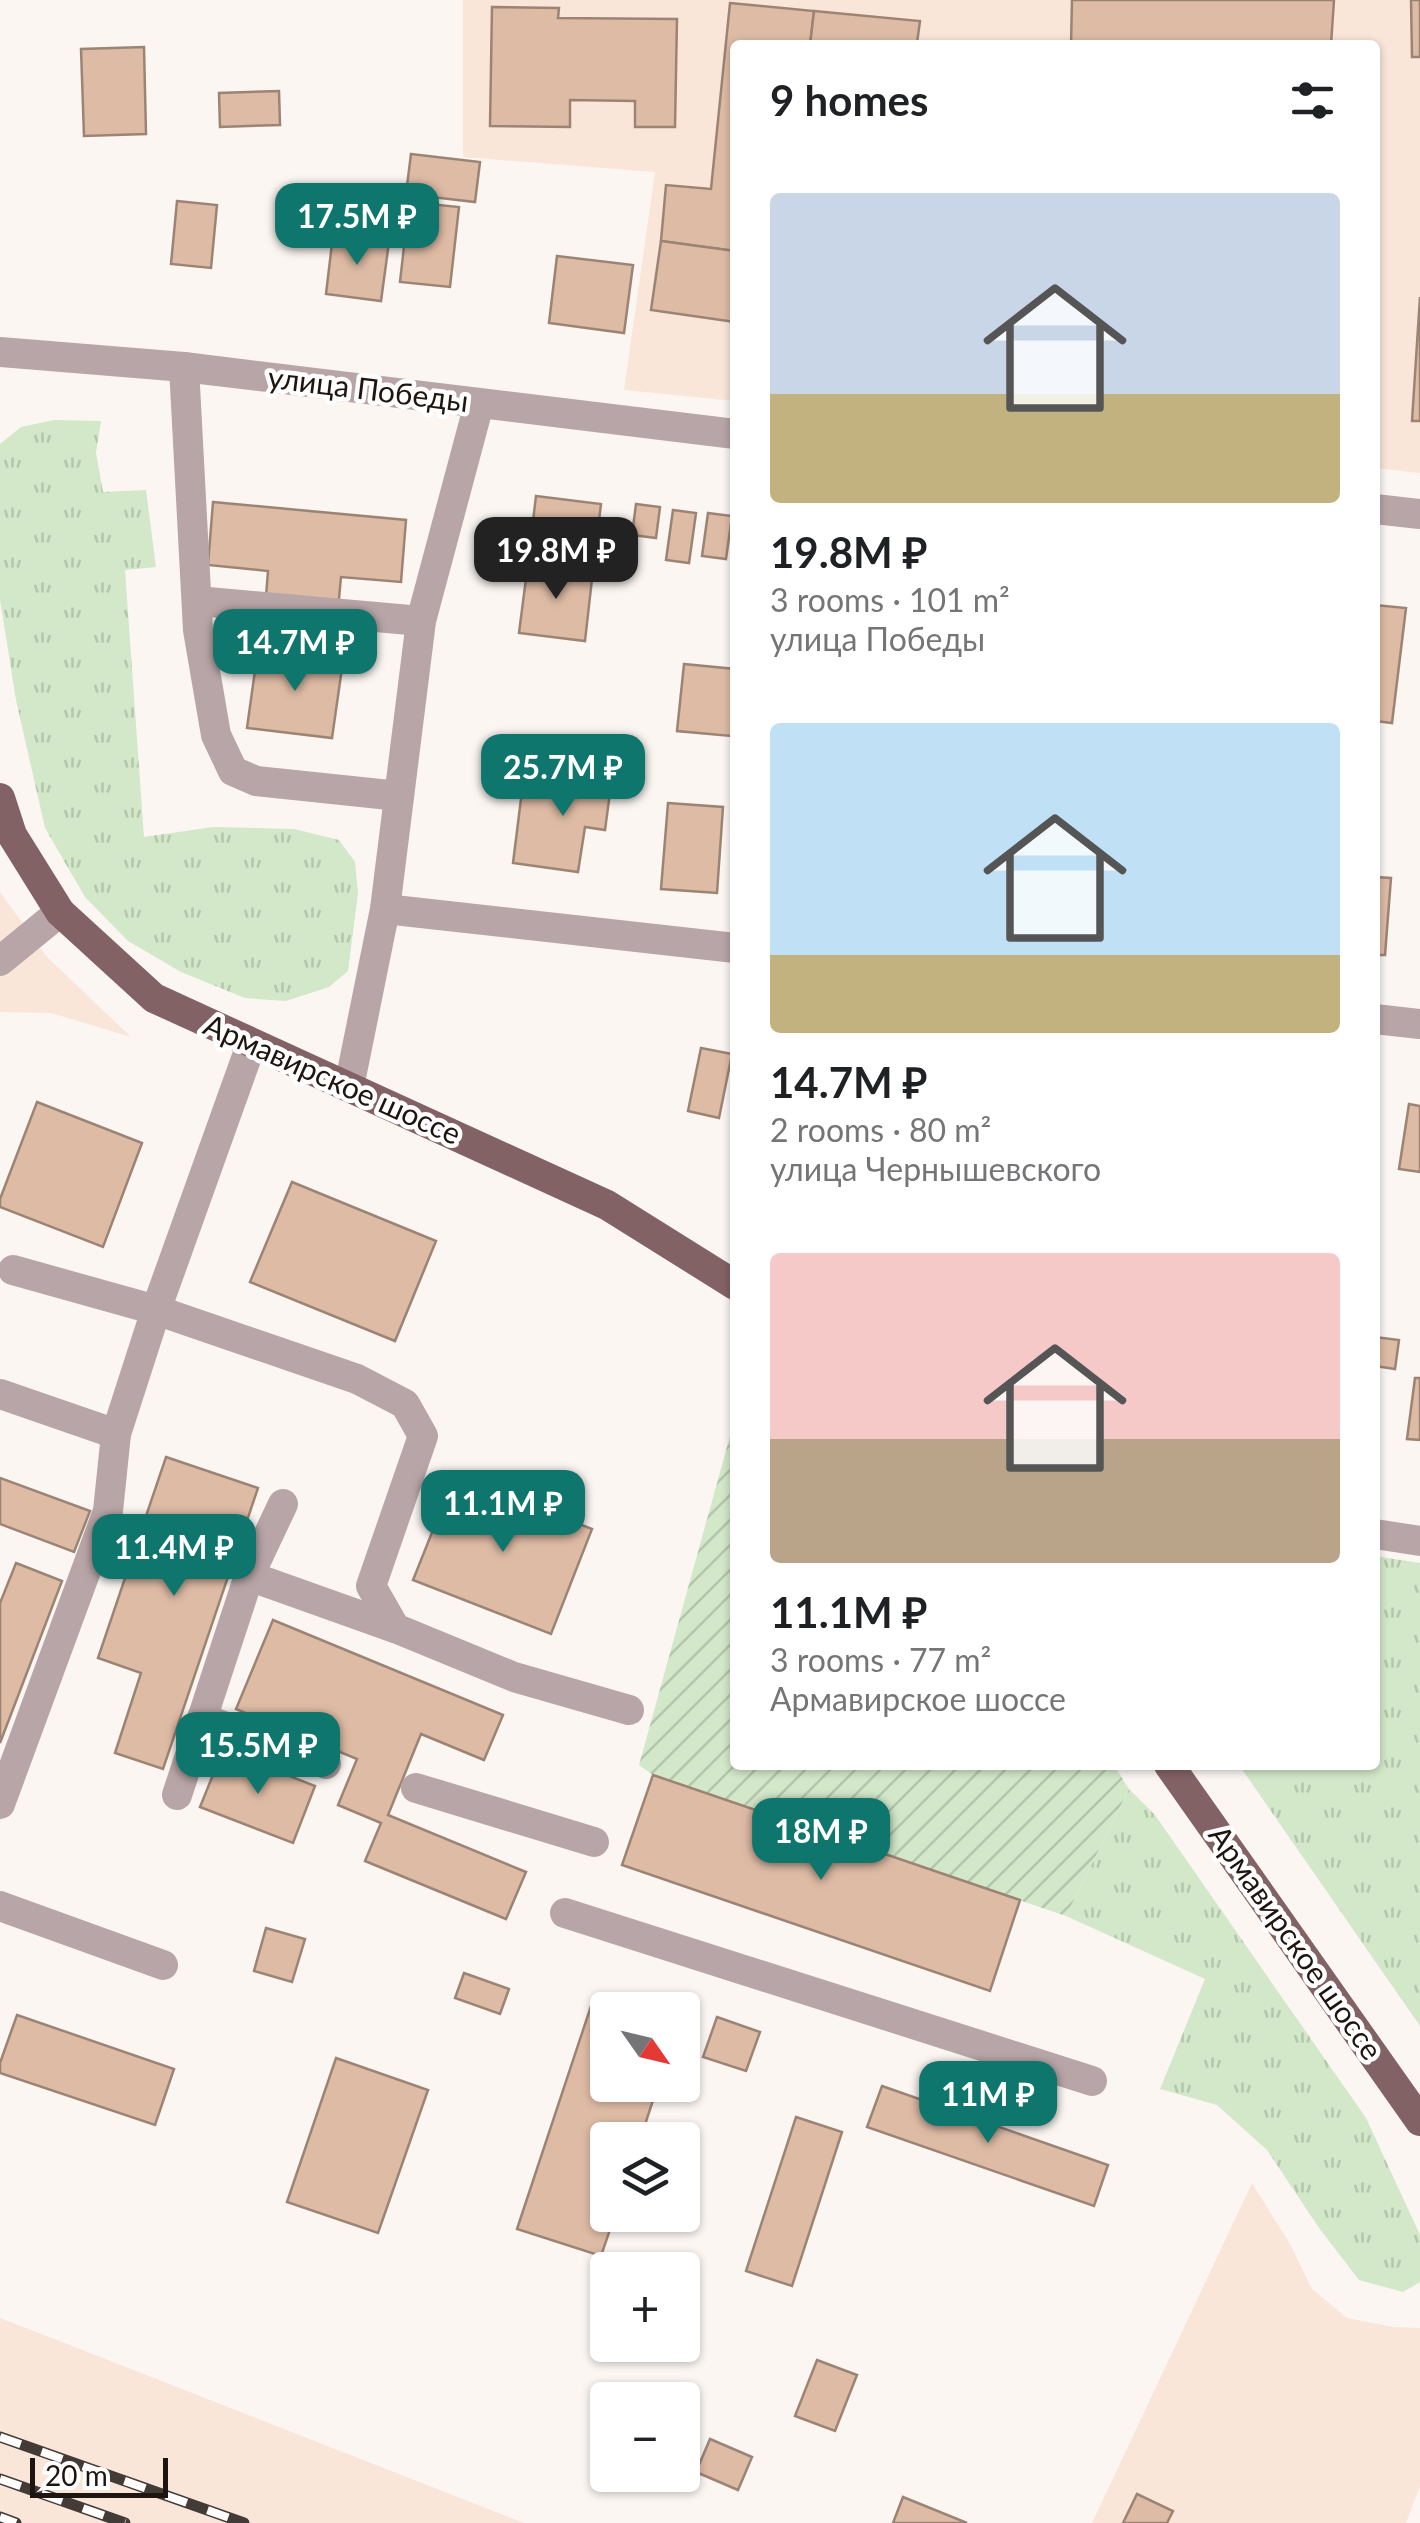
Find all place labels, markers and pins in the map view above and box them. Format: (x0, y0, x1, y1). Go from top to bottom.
pin: 17.5M ₽ (265, 183, 449, 268)
pin: 19.8M ₽ (464, 517, 648, 602)
pin: 14.7M ₽ (203, 609, 387, 694)
pin: 25.7M ₽ (471, 734, 655, 819)
pin: 11.1M ₽ (411, 1470, 595, 1555)
pin: 11.4M ₽ (82, 1514, 266, 1599)
pin: 15.5M ₽ (166, 1712, 350, 1797)
pin: 18M ₽ (751, 1798, 891, 1883)
pin: 11M ₽ (918, 2061, 1058, 2146)

